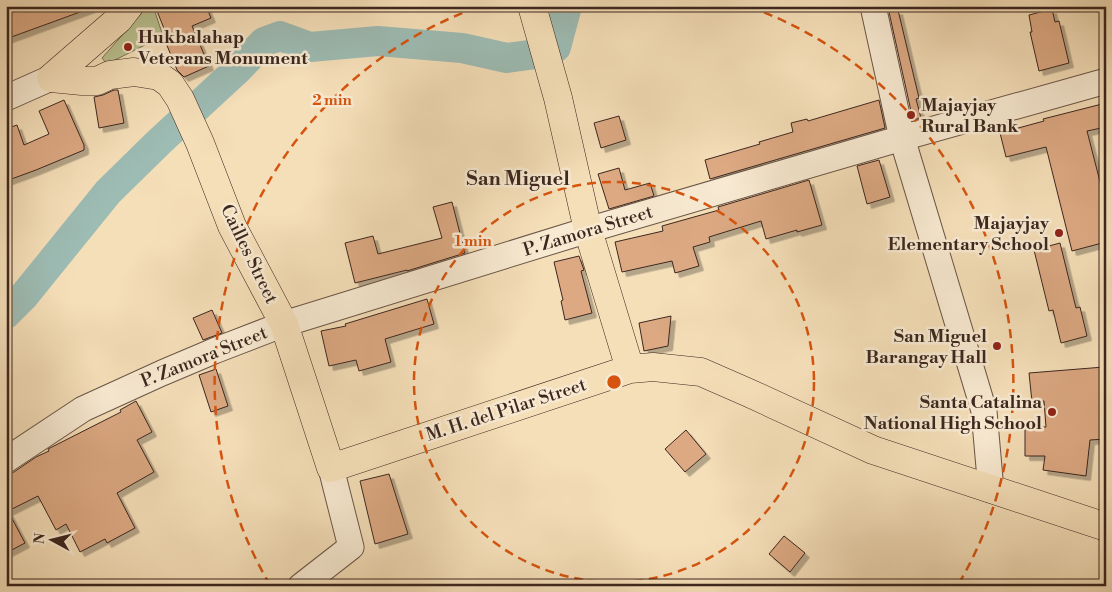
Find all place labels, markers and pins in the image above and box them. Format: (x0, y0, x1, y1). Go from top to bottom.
place label: Hukbalahap Veterans Monument (137, 26, 308, 70)
marker: Hukbalahap Veterans Monument (122, 41, 134, 53)
place label: Majayjay Rural Bank (921, 94, 1019, 138)
marker: Majayjay Rural Bank (905, 109, 917, 121)
place label: Majayjay Elementary School (888, 212, 1050, 256)
marker: Majayjay Elementary School (1053, 227, 1065, 239)
place label: San Miguel Barangay Hall (866, 325, 987, 369)
marker: San Miguel Barangay Hall (991, 340, 1003, 352)
centre of rings (605, 373, 623, 391)
place label: Santa Catalina National High School (863, 391, 1042, 435)
marker: Santa Catalina National High School (1046, 406, 1058, 418)

